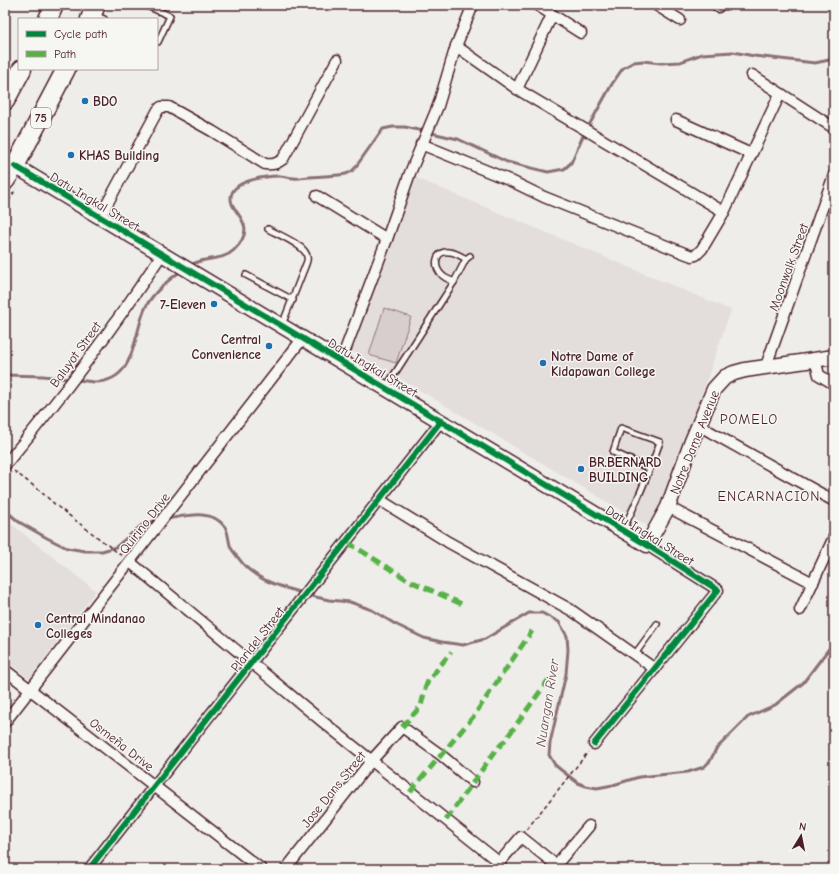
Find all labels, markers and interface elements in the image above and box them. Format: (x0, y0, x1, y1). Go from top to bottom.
legend (18, 18, 158, 70)
text: Cycle path (54, 27, 107, 41)
text: Path (54, 47, 76, 61)
place label: BDO (93, 94, 117, 109)
marker: BDO (80, 96, 90, 106)
road number: 75 (31, 108, 51, 128)
place label: KHAS Building (79, 148, 160, 163)
marker: KHAS Building (66, 150, 76, 160)
street label: Datu Ingkal Street (47, 169, 143, 235)
street label: Moonwalk Street (766, 220, 812, 313)
place label: 7-Eleven (160, 297, 206, 312)
marker: 7-Eleven (209, 299, 219, 309)
street label: Baluyot Street (47, 318, 105, 390)
place label: Central Convenience (192, 332, 262, 362)
street label: Datu Ingkal Street (325, 335, 421, 401)
marker: Central Convenience (264, 341, 274, 351)
place label: Notre Dame of Kidapawan College (551, 349, 656, 379)
marker: Notre Dame of Kidapawan College (538, 358, 548, 368)
street label: Notre Dame Avenue (667, 388, 722, 496)
district label: POMELO (720, 411, 778, 428)
place label: BR.BERNARD BUILDING (589, 455, 661, 485)
marker: BR.BERNARD BUILDING (576, 464, 586, 474)
district label: ENCARNACION (718, 488, 820, 505)
street label: Quirino Drive (116, 489, 173, 557)
street label: Datu Ingkal Street (603, 502, 698, 569)
street label: Plaridel Street (227, 603, 288, 675)
place label: Central Mindanao Colleges (46, 611, 145, 641)
marker: Central Mindanao Colleges (33, 620, 43, 630)
water label: Nuangan River (532, 657, 563, 748)
street label: Osmeña Drive (87, 715, 157, 774)
street label: Jose Dans Street (298, 747, 369, 830)
north arrow (781, 816, 821, 856)
text: N (798, 820, 807, 834)

